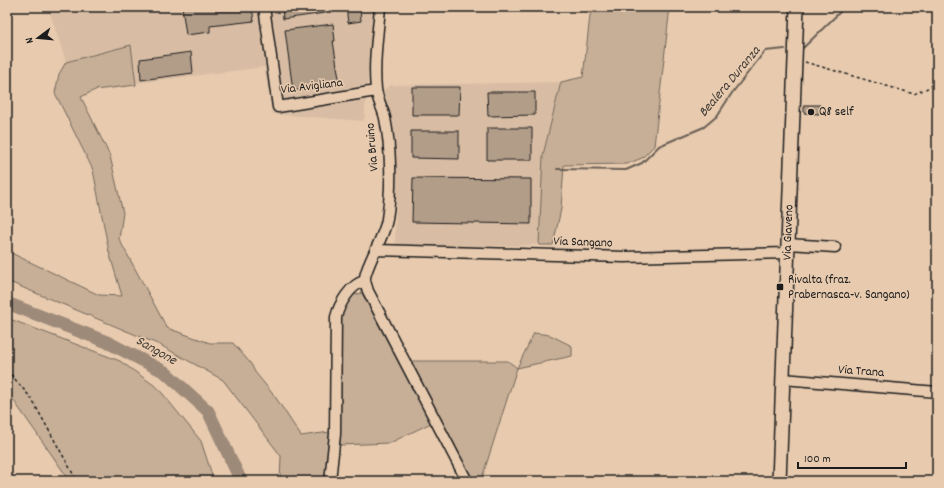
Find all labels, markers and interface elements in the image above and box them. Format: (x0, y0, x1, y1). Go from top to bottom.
north arrow (18, 18, 58, 58)
text: N (22, 35, 39, 45)
water label: Bealera Duranza (694, 41, 767, 122)
street label: Via Avigliana (280, 74, 345, 100)
place label: Q8 self (819, 103, 854, 122)
marker: Q8 self (806, 107, 816, 117)
street label: Via Bruino (361, 122, 385, 172)
street label: Via Giaveno (778, 204, 799, 260)
street label: Via Sangano (553, 232, 613, 254)
place label: Rivalta (fraz. Prabernasca-v. Sangano) (788, 271, 910, 305)
marker: Rivalta (fraz. Prabernasca-v. Sangano) (775, 282, 785, 292)
water label: Sangone (132, 331, 181, 371)
street label: Via Trana (837, 361, 885, 383)
scale bar (798, 444, 906, 470)
text: 100 m (804, 451, 831, 468)

